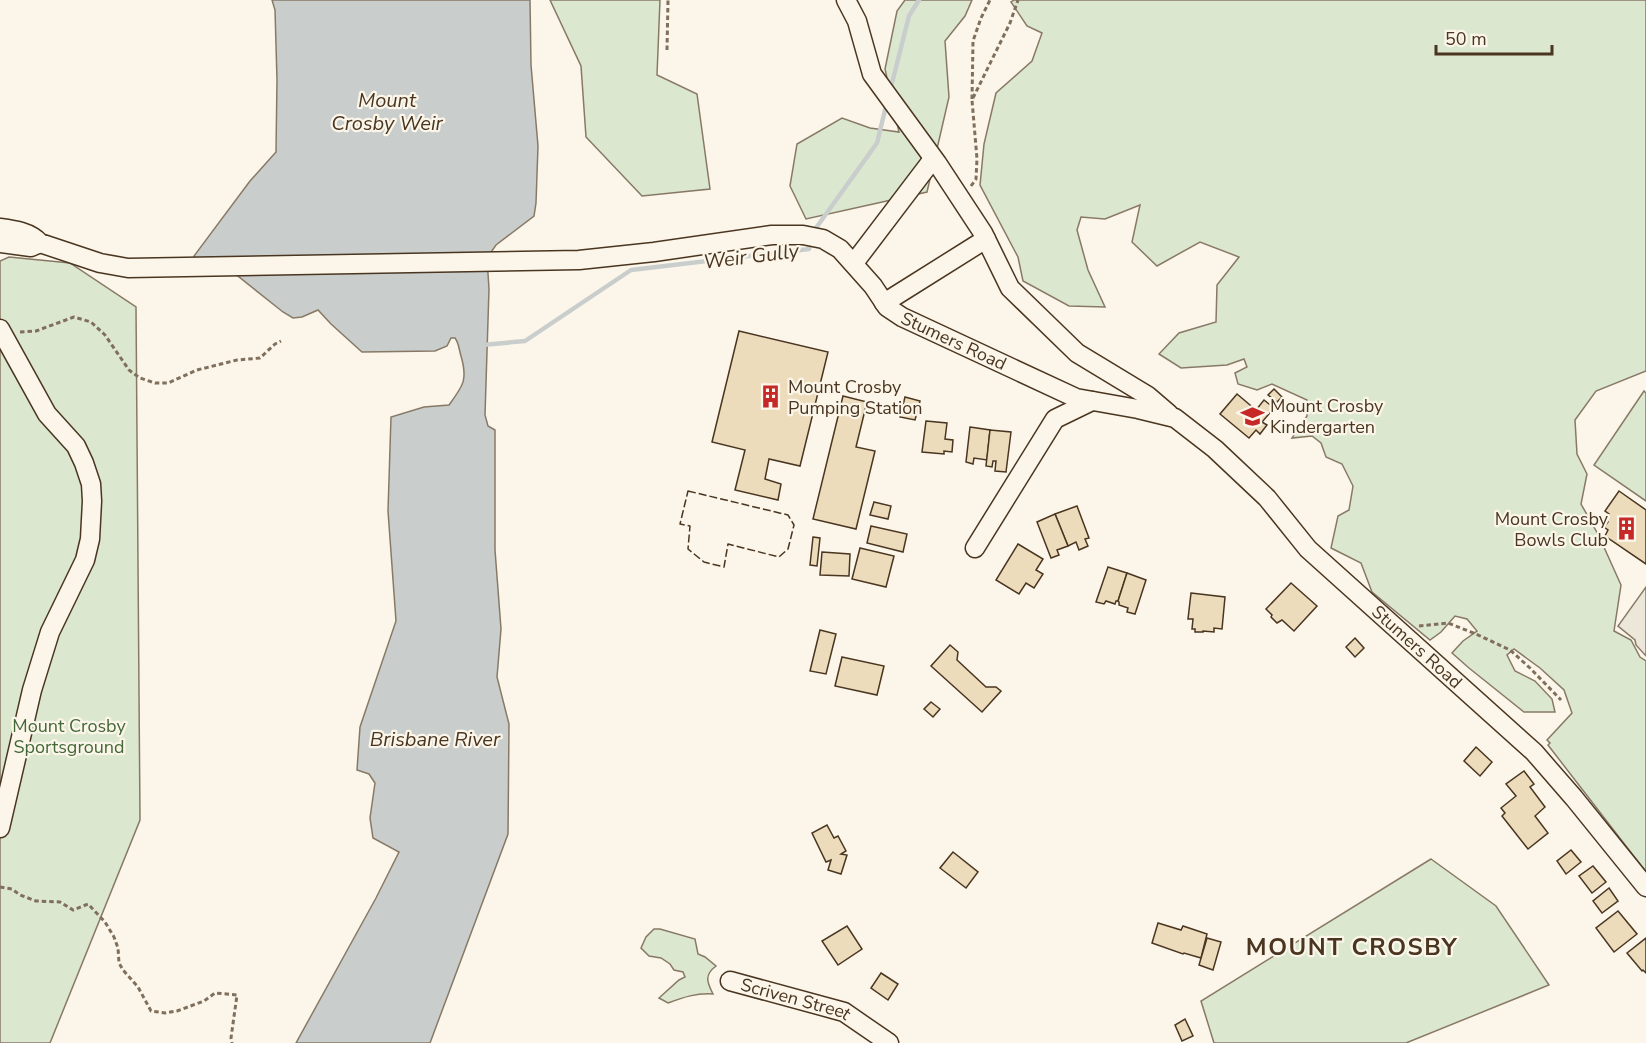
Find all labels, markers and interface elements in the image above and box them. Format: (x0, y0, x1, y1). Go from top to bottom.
scale bar (1436, 18, 1552, 56)
text: 50 m (1445, 27, 1487, 51)
water label: Mount Crosby Weir (331, 87, 444, 137)
water label: Weir Gully (702, 237, 801, 276)
street label: Stumers Road (897, 306, 1010, 376)
place label: Mount Crosby Pumping Station (788, 375, 922, 420)
building icon: Mount Crosby Pumping Station (757, 384, 783, 410)
place label: Mount Crosby Kindergarten (1270, 394, 1384, 439)
school or university icon: Mount Crosby Kindergarten (1239, 403, 1265, 429)
place label: Mount Crosby Bowls Club (1495, 507, 1609, 552)
building icon: Mount Crosby Bowls Club (1613, 516, 1639, 542)
street label: Stumers Road (1367, 600, 1467, 694)
park label: Mount Crosby Sportsground (12, 714, 126, 759)
water label: Brisbane River (370, 726, 501, 753)
district label: MOUNT CROSBY (1246, 931, 1458, 963)
street label: Scriven Street (738, 972, 857, 1026)

